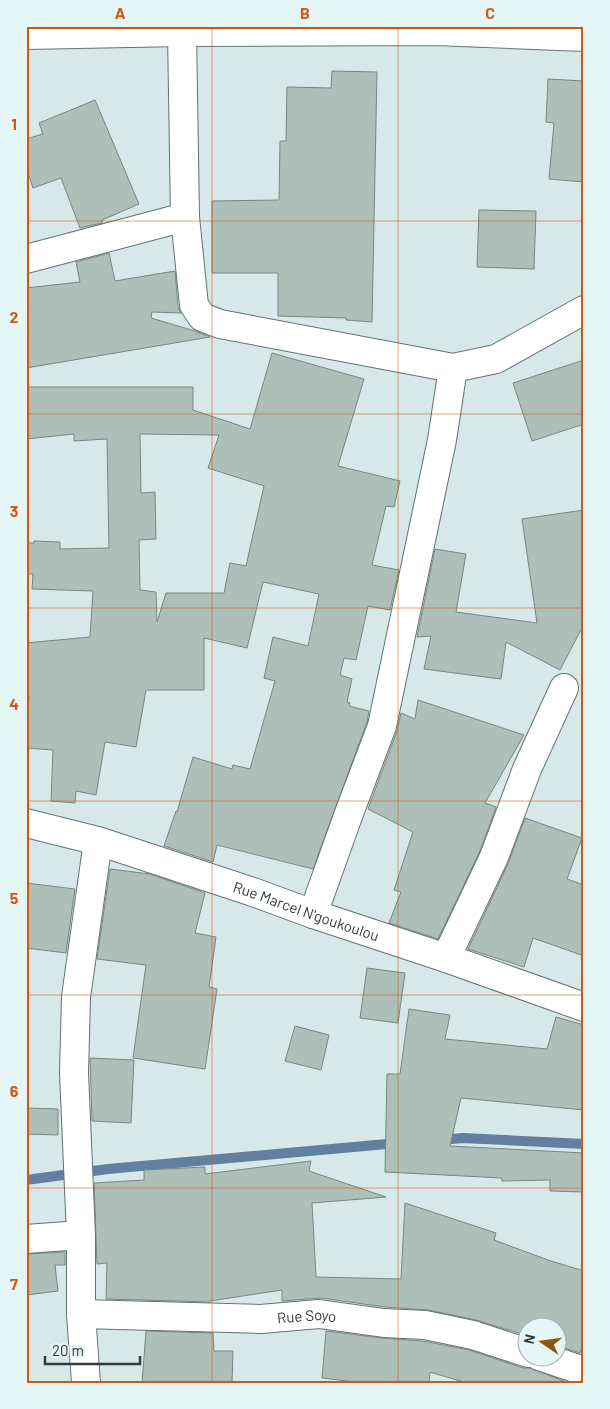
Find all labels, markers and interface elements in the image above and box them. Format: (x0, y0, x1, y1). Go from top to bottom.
text: A (115, 3, 126, 22)
text: B (300, 3, 310, 22)
text: C (485, 3, 495, 22)
text: 1 (11, 114, 17, 133)
text: 2 (10, 307, 19, 326)
text: 3 (10, 501, 18, 520)
text: 4 (9, 694, 19, 713)
street label: Rue Marcel N'goukoulou (231, 877, 382, 944)
text: 5 (10, 888, 19, 907)
text: 6 (10, 1081, 19, 1100)
text: 7 (10, 1274, 18, 1293)
street label: Rue Soyo (276, 1305, 338, 1327)
north arrow (518, 1316, 568, 1366)
text: N (520, 1333, 538, 1345)
scale bar (45, 1334, 140, 1366)
text: 20 m (52, 1341, 84, 1359)

